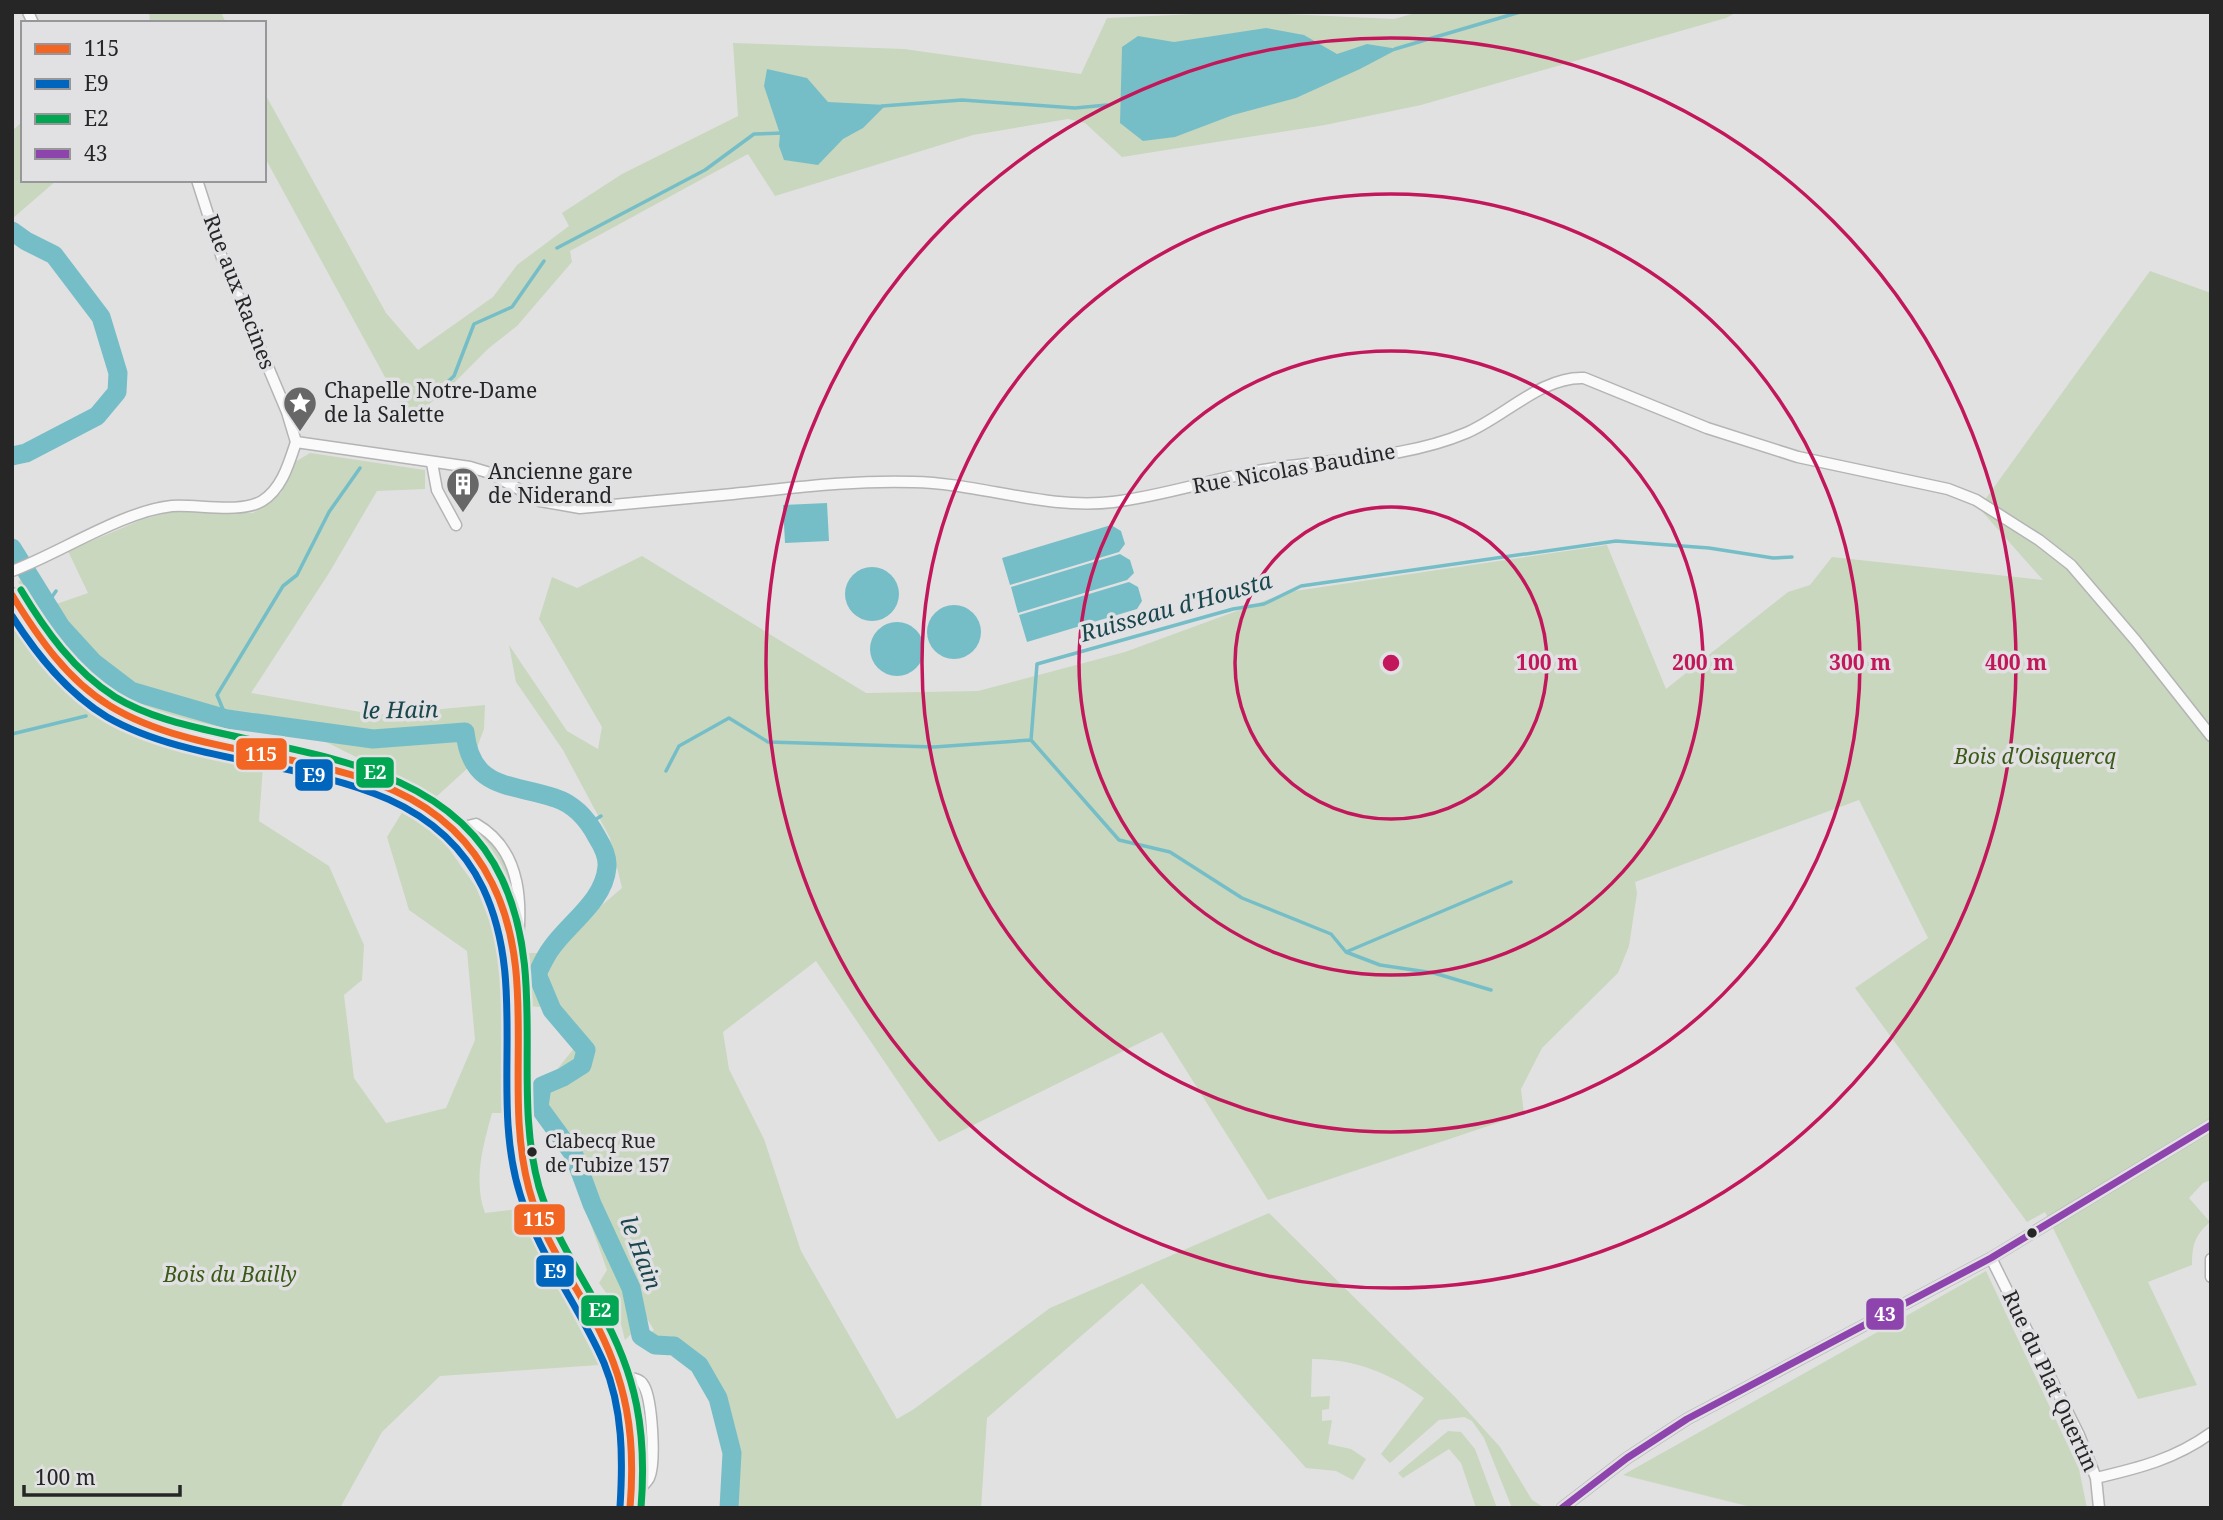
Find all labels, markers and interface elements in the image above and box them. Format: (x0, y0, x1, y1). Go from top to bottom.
legend (21, 21, 266, 182)
text: 115 (84, 34, 119, 62)
text: E9 (84, 69, 109, 97)
text: E2 (84, 104, 109, 132)
text: 43 (84, 139, 107, 167)
street label: Rue aux Racines (198, 210, 282, 373)
place label: Chapelle Notre-Dame de la Salette (324, 376, 537, 428)
place icon: Chapelle Notre-Dame de la Salette (281, 384, 319, 433)
street label: Rue Nicolas Baudine (1190, 436, 1397, 500)
place label: Ancienne gare de Niderand (488, 457, 633, 509)
building icon: Ancienne gare de Niderand (444, 465, 482, 514)
water label: Ruisseau d'Housta (1075, 563, 1276, 649)
text: 100 m (1516, 648, 1578, 676)
text: 200 m (1672, 648, 1734, 676)
text: 300 m (1829, 648, 1891, 676)
text: 400 m (1985, 648, 2047, 676)
centre of rings (1379, 651, 1403, 675)
water label: le Hain (361, 692, 439, 726)
line badge: 115 (235, 737, 288, 771)
text: 115 (245, 741, 277, 767)
park label: Bois d'Oisquercq (1953, 742, 2116, 770)
line badge: E2 (355, 756, 395, 789)
line badge: E9 (294, 758, 334, 792)
text: E2 (363, 759, 387, 785)
text: E9 (302, 762, 326, 788)
place label: Clabecq Rue de Tubize 157 (545, 1128, 670, 1178)
marker: Clabecq Rue de Tubize 157 (525, 1145, 539, 1159)
line badge: 115 (513, 1203, 566, 1236)
text: 115 (523, 1206, 555, 1232)
water label: le Hain (613, 1211, 671, 1294)
unlabelled marker (2025, 1226, 2039, 1240)
line badge: E9 (535, 1254, 575, 1288)
text: E9 (543, 1258, 567, 1284)
park label: Bois du Bailly (162, 1260, 297, 1288)
street label: Rue du Plat Quertin (1997, 1285, 2105, 1476)
line badge: E2 (580, 1294, 620, 1327)
text: E2 (588, 1297, 612, 1323)
line badge: 43 (1865, 1297, 1905, 1331)
text: 43 (1874, 1301, 1896, 1327)
scale bar (24, 1454, 180, 1498)
text: 100 m (35, 1463, 96, 1491)

